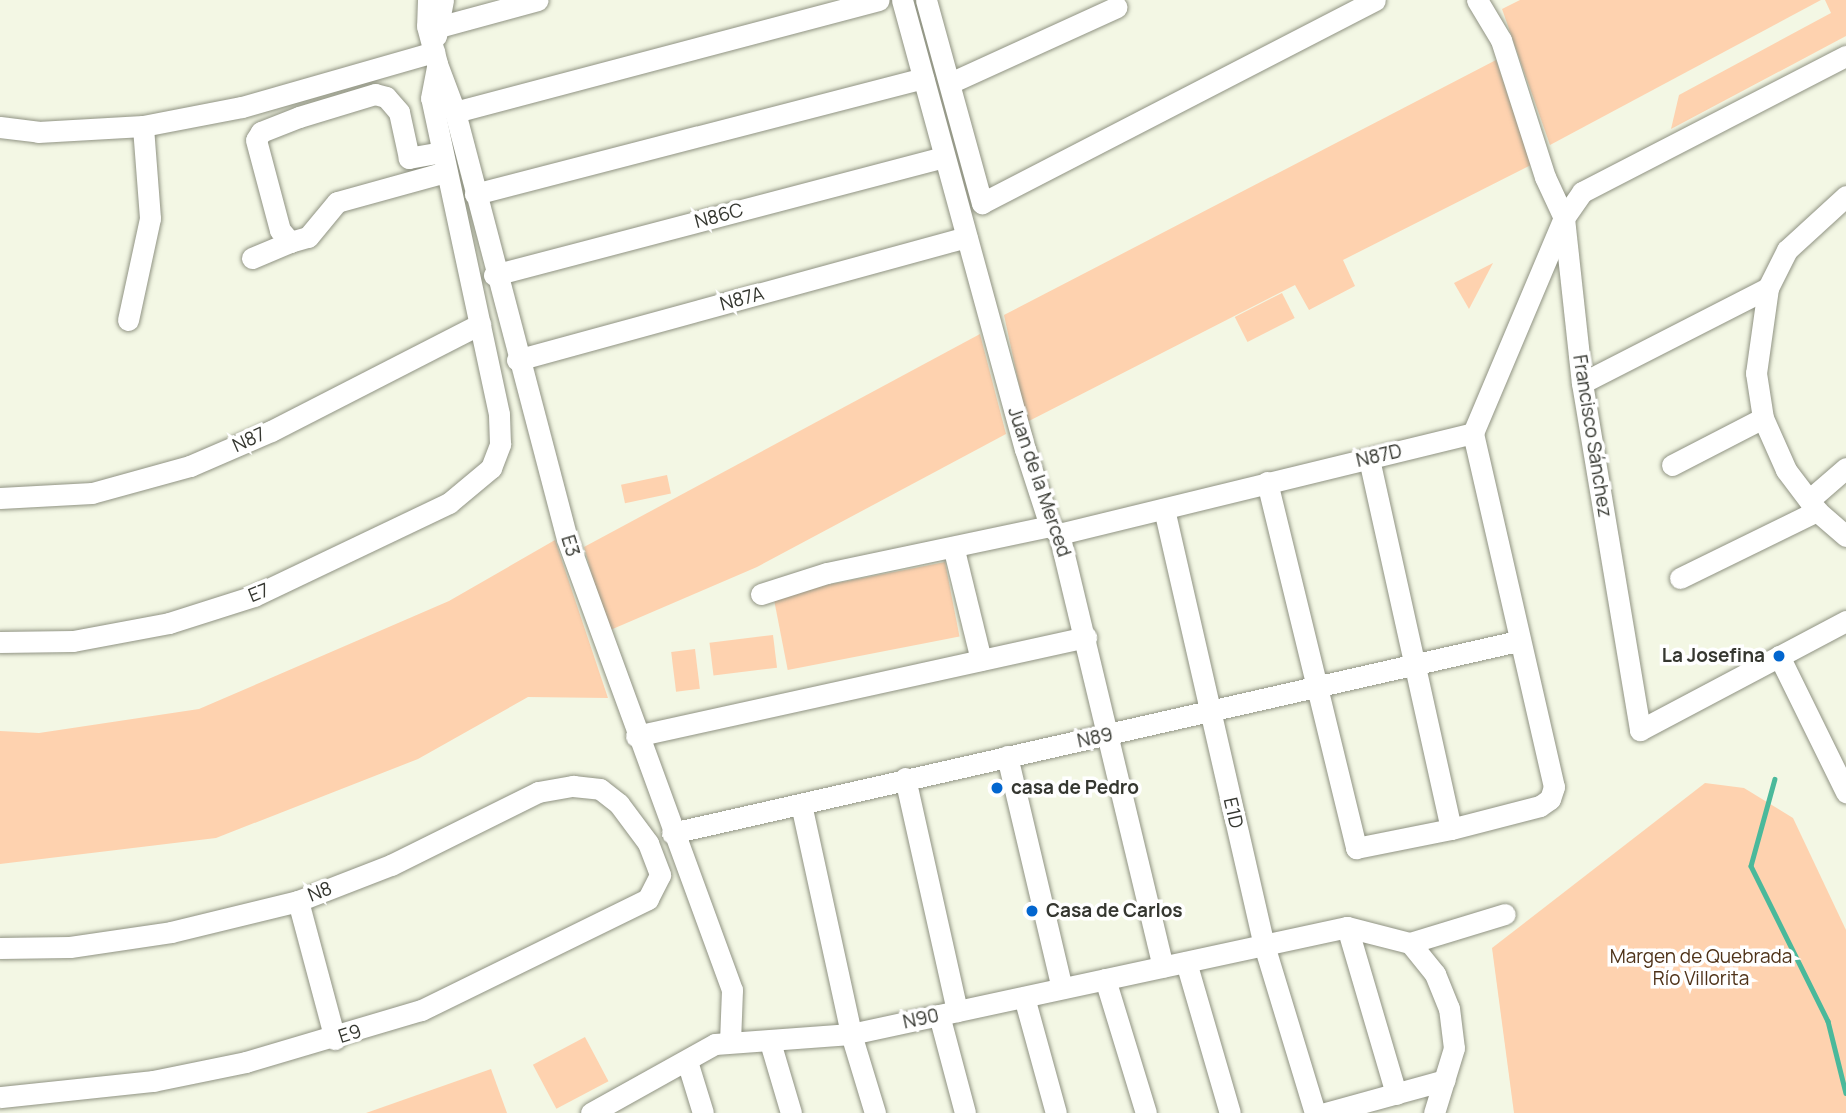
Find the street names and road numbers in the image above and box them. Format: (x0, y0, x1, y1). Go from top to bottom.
street label: N86C (692, 199, 746, 233)
street label: N87A (717, 282, 767, 316)
street label: Francisco Sánchez (1568, 353, 1616, 519)
street label: Juan de la Merced (1003, 404, 1075, 560)
street label: N87 (229, 423, 269, 457)
street label: N87D (1354, 440, 1404, 472)
street label: E3 (556, 532, 584, 560)
street label: E7 (245, 579, 273, 607)
street label: N89 (1075, 723, 1115, 753)
street label: E1D (1218, 795, 1248, 831)
street label: N8 (305, 877, 335, 907)
street label: N90 (901, 1004, 941, 1034)
street label: E9 (336, 1020, 364, 1048)

